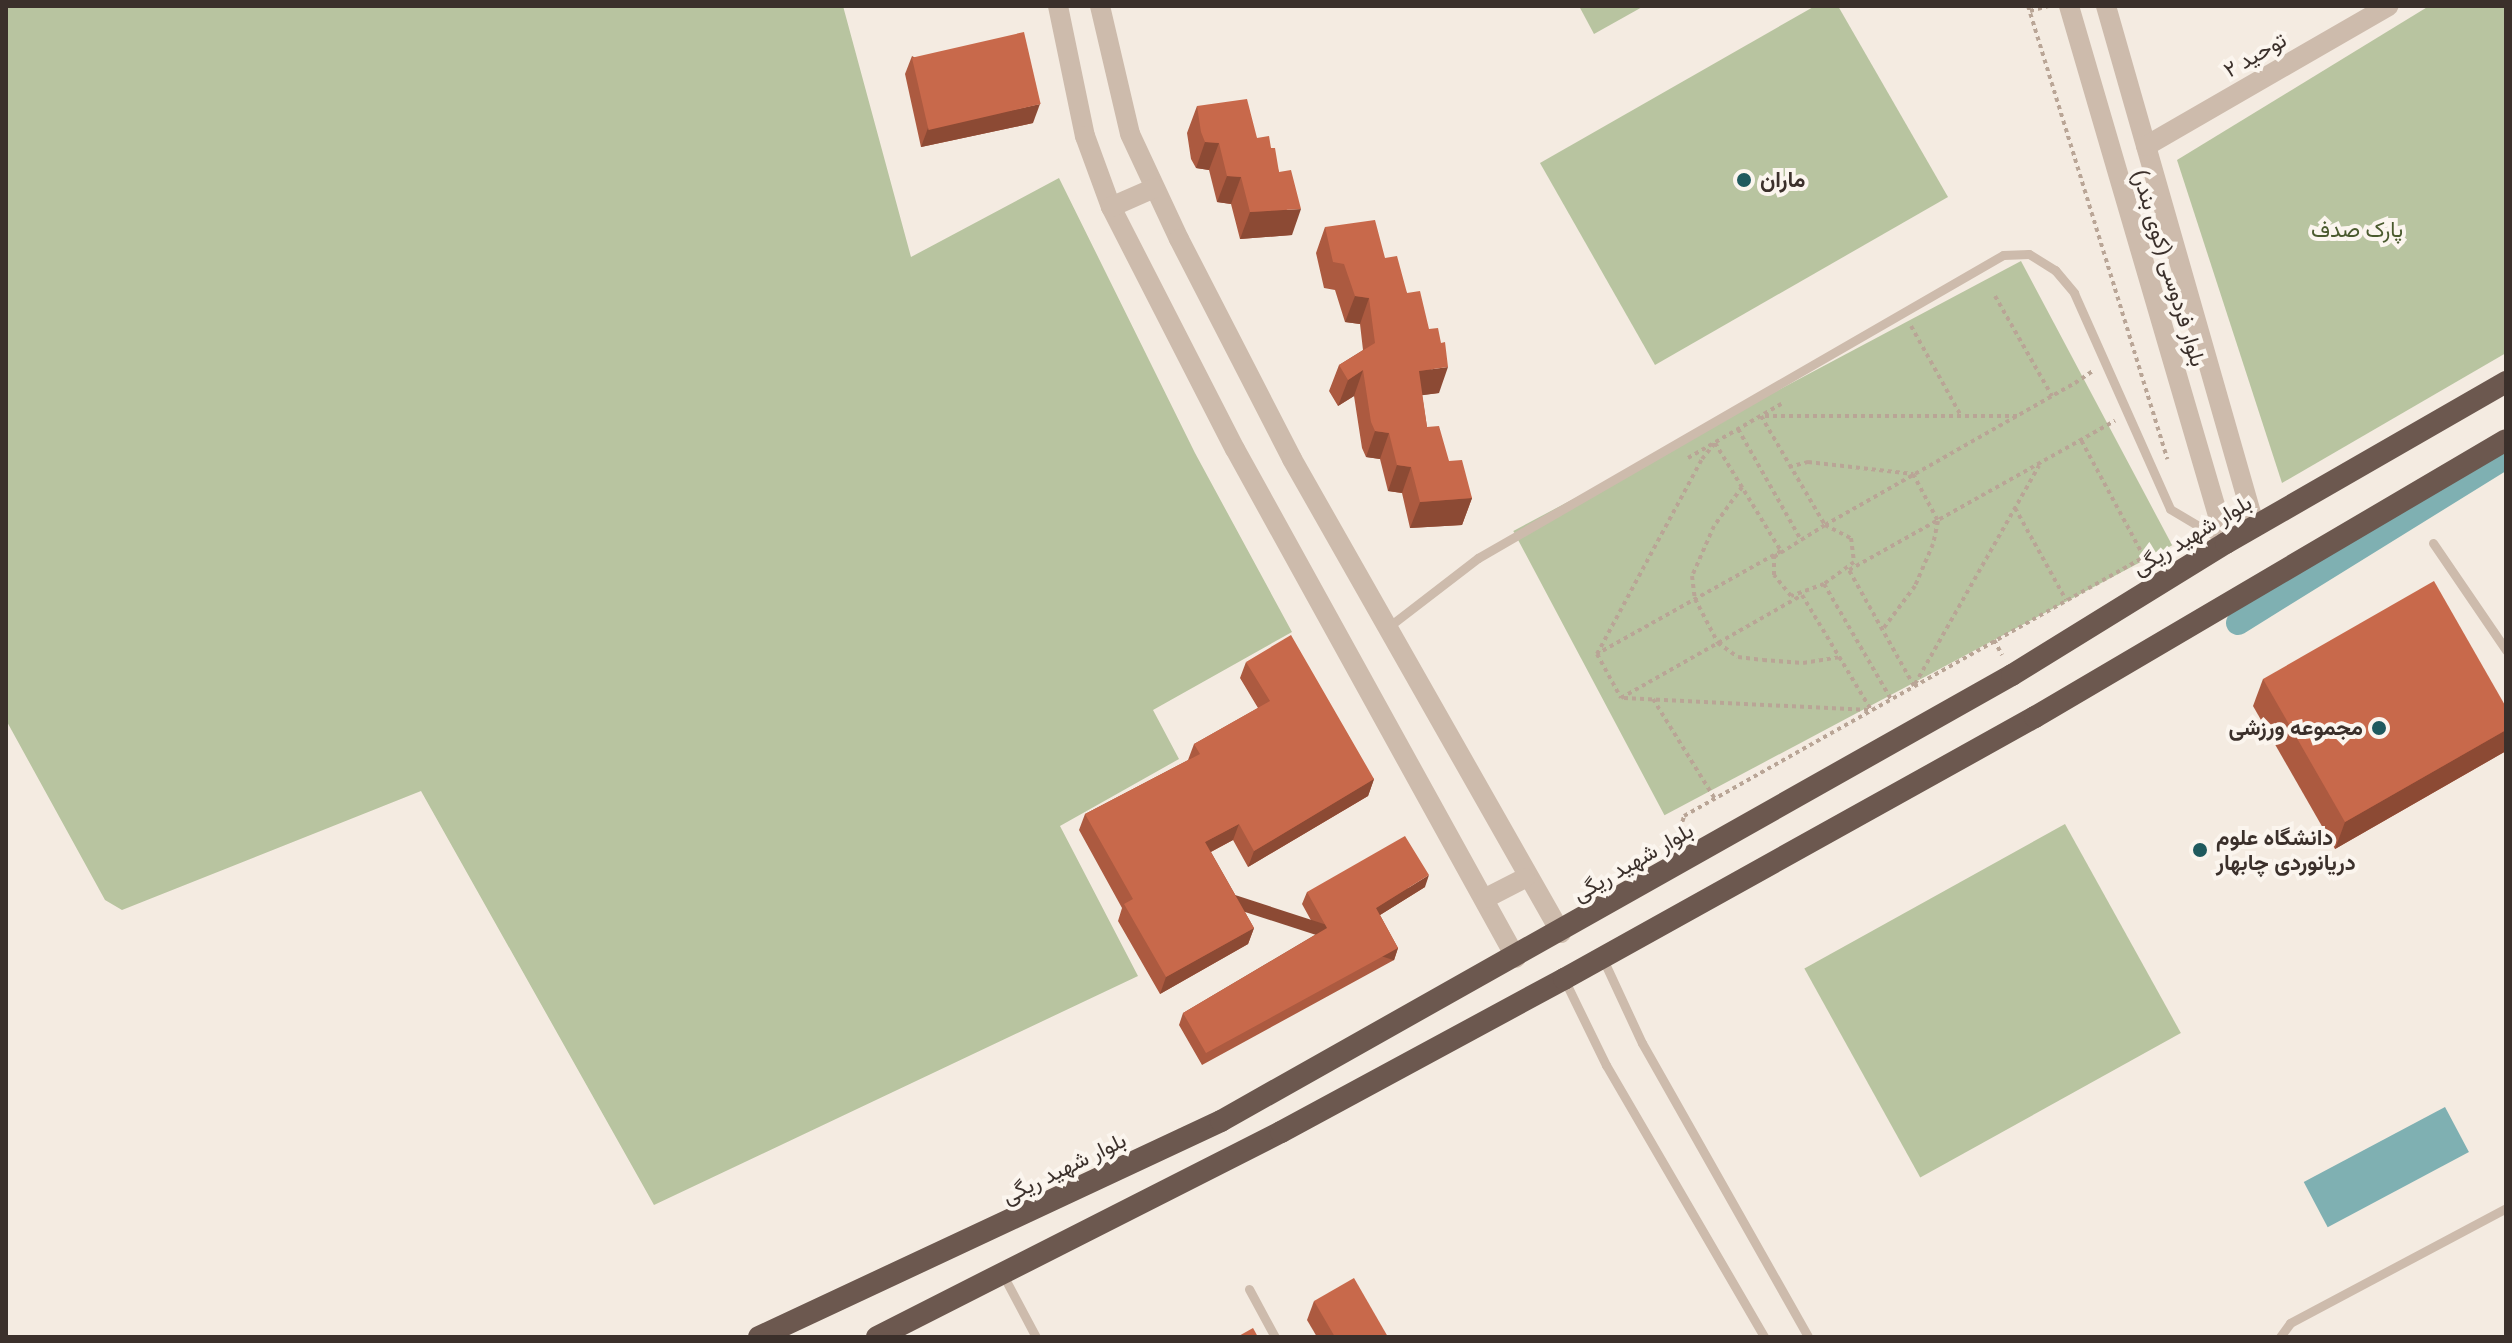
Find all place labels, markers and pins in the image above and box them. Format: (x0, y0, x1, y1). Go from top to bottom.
place label: ماران (1760, 167, 1805, 193)
marker: ماران (1735, 171, 1753, 189)
place label: مجموعه ورزشی (2228, 715, 2363, 741)
marker: مجموعه ورزشی (2370, 719, 2388, 737)
place label: دانشگاه علوم دریانوردی چابهار (2216, 824, 2356, 876)
marker: دانشگاه علوم دریانوردی چابهار (2191, 841, 2209, 859)

